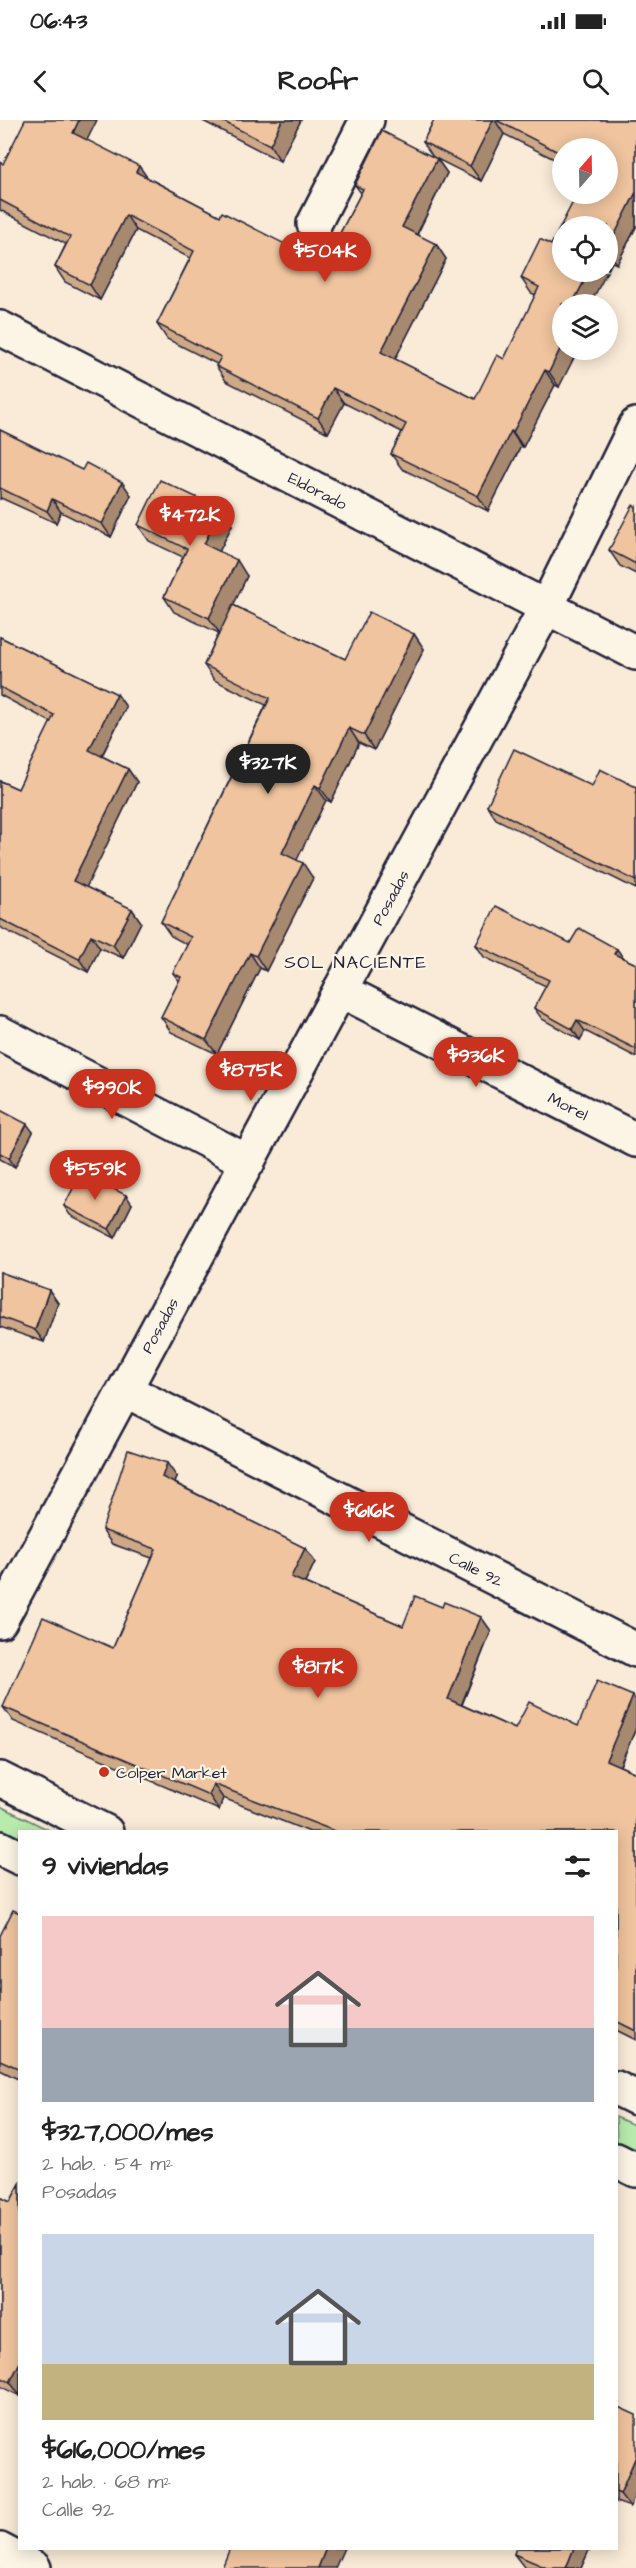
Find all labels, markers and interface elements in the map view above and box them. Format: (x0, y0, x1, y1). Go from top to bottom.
text: 06:43 (30, 6, 88, 37)
text: Roofr (278, 62, 358, 100)
icon: back (24, 65, 57, 98)
icon: search (579, 65, 612, 98)
north arrow (552, 138, 618, 204)
map controls (552, 138, 618, 360)
button: locate (552, 216, 618, 282)
pin: $504K (283, 232, 367, 283)
text: $504K (293, 237, 357, 265)
button: layers (552, 294, 618, 360)
street label: Eldorado (284, 467, 351, 516)
pin: $472K (148, 496, 232, 547)
text: $472K (160, 501, 220, 529)
pin: $327K (226, 744, 310, 795)
text: $327K (239, 749, 297, 777)
street label: Posadas (367, 866, 415, 929)
district label: SOL NACIENTE (284, 950, 428, 975)
pin: $936K (434, 1037, 518, 1088)
text: $936K (447, 1042, 505, 1070)
pin: $875K (209, 1051, 293, 1102)
text: $875K (220, 1056, 282, 1084)
pin: $990K (70, 1069, 154, 1120)
text: $990K (83, 1074, 141, 1102)
street label: Morel (544, 1087, 592, 1126)
pin: $559K (53, 1150, 137, 1201)
text: $559K (64, 1155, 126, 1183)
street label: Posadas (136, 1294, 184, 1357)
pin: $616K (327, 1492, 411, 1543)
text: $616K (344, 1497, 394, 1525)
street label: Calle 92 (445, 1547, 506, 1592)
pin: $817K (276, 1648, 360, 1699)
text: $817K (292, 1653, 344, 1681)
place label: Colper Market (116, 1762, 227, 1784)
marker: Colper Market (97, 1765, 111, 1779)
text: 9 viviendas (42, 1848, 169, 1884)
icon: filters (561, 1850, 594, 1883)
icon: home (264, 1955, 372, 2063)
text: $327,000/mes (42, 2114, 214, 2150)
text: 2 hab. · 54 m² (42, 2150, 173, 2178)
text: Posadas (42, 2178, 117, 2206)
icon: home (264, 2273, 372, 2381)
text: $616,000/mes (42, 2432, 205, 2468)
text: 2 hab. · 68 m² (42, 2468, 171, 2496)
text: Calle 92 (42, 2496, 114, 2524)

